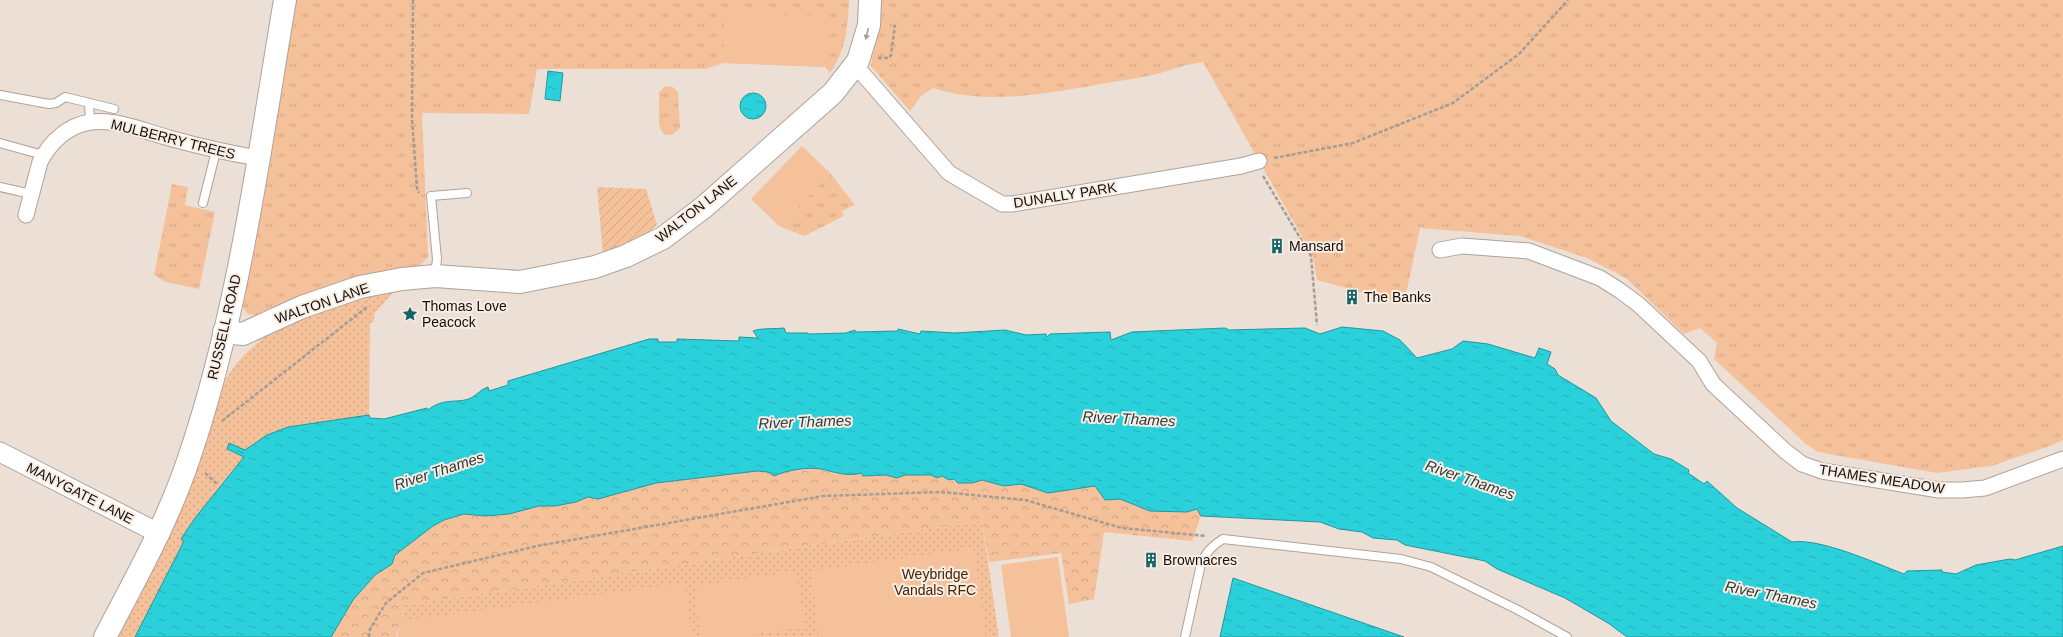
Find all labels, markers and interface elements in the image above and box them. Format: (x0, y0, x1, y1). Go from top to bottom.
one-way arrow (864, 28, 870, 40)
street label: MULBERRY TREES (109, 116, 237, 162)
street label: WALTON LANE (652, 172, 740, 246)
street label: DUNALLY PARK (1012, 179, 1118, 211)
building icon: Mansard (1268, 237, 1286, 255)
place label: Mansard (1289, 238, 1343, 254)
street label: RUSSELL ROAD (204, 273, 244, 381)
street label: WALTON LANE (273, 279, 371, 327)
building icon: The Banks (1343, 288, 1361, 306)
place label: The Banks (1364, 289, 1431, 305)
place label: Thomas Love Peacock (422, 298, 507, 330)
place icon: Thomas Love Peacock (401, 305, 419, 323)
water label: River Thames (1082, 408, 1177, 429)
water label: River Thames (758, 411, 852, 432)
water label: River Thames (392, 448, 486, 493)
water label: River Thames (1423, 456, 1518, 503)
street label: MANYGATE LANE (24, 459, 136, 527)
street label: THAMES MEADOW (1818, 461, 1947, 497)
building icon: Brownacres (1142, 551, 1160, 569)
place label: Brownacres (1163, 552, 1237, 568)
park label: Weybridge Vandals RFC (894, 566, 976, 598)
water label: River Thames (1724, 577, 1819, 612)

